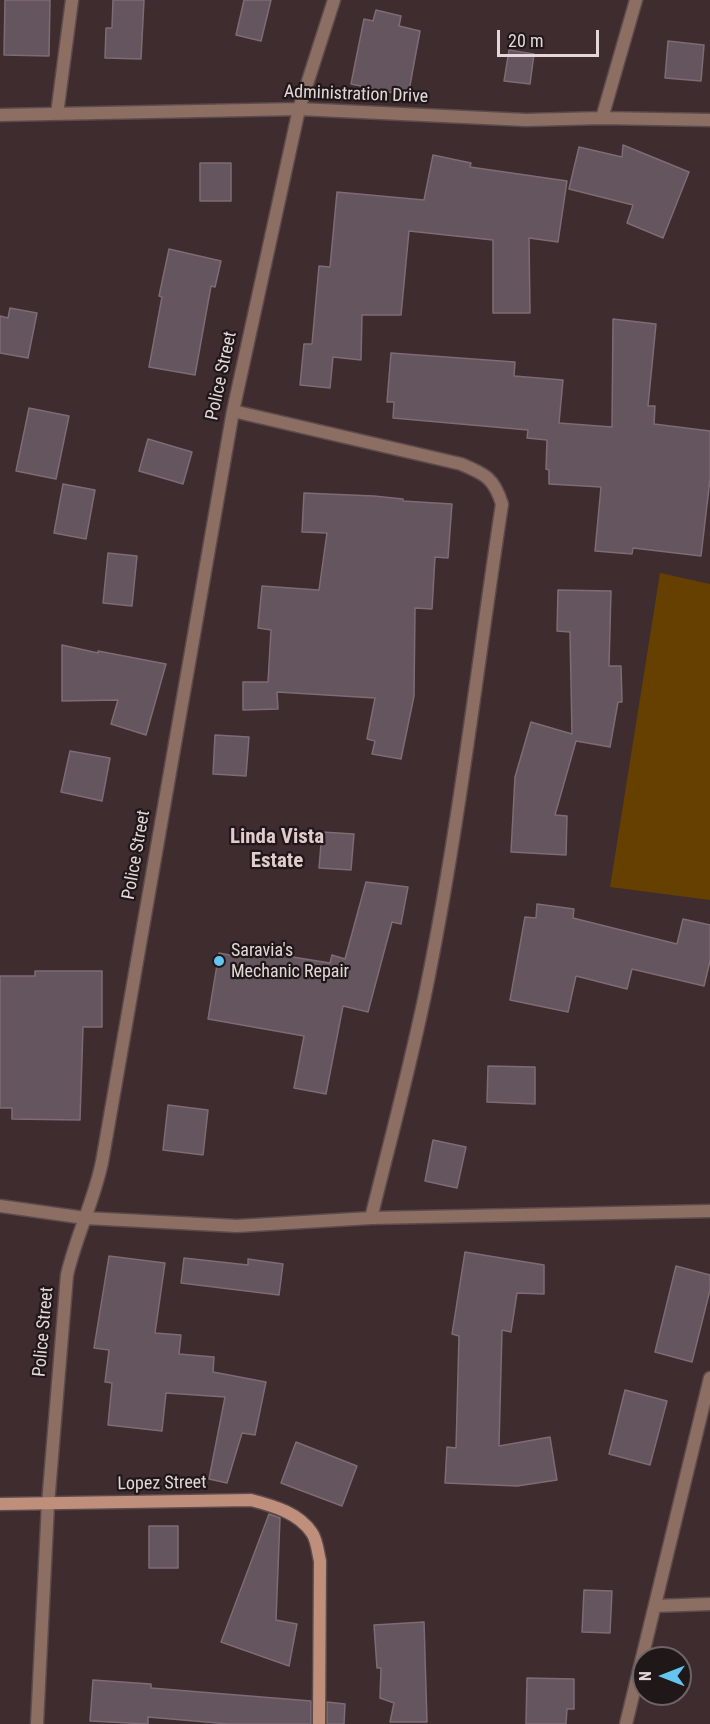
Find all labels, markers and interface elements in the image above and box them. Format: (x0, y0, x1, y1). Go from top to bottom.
scale bar (500, 18, 602, 56)
text: 20 m (508, 30, 543, 51)
street label: Administration Drive (283, 82, 429, 108)
street label: Police Street (202, 330, 242, 422)
street label: Police Street (119, 809, 155, 901)
district label: Linda Vista Estate (230, 825, 324, 875)
place label: Saravia's Mechanic Repair (231, 940, 349, 982)
marker: Saravia's Mechanic Repair (212, 954, 226, 968)
street label: Police Street (29, 1286, 59, 1378)
street label: Lopez Street (117, 1472, 207, 1496)
north arrow (632, 1646, 692, 1706)
text: N (636, 1671, 655, 1681)

